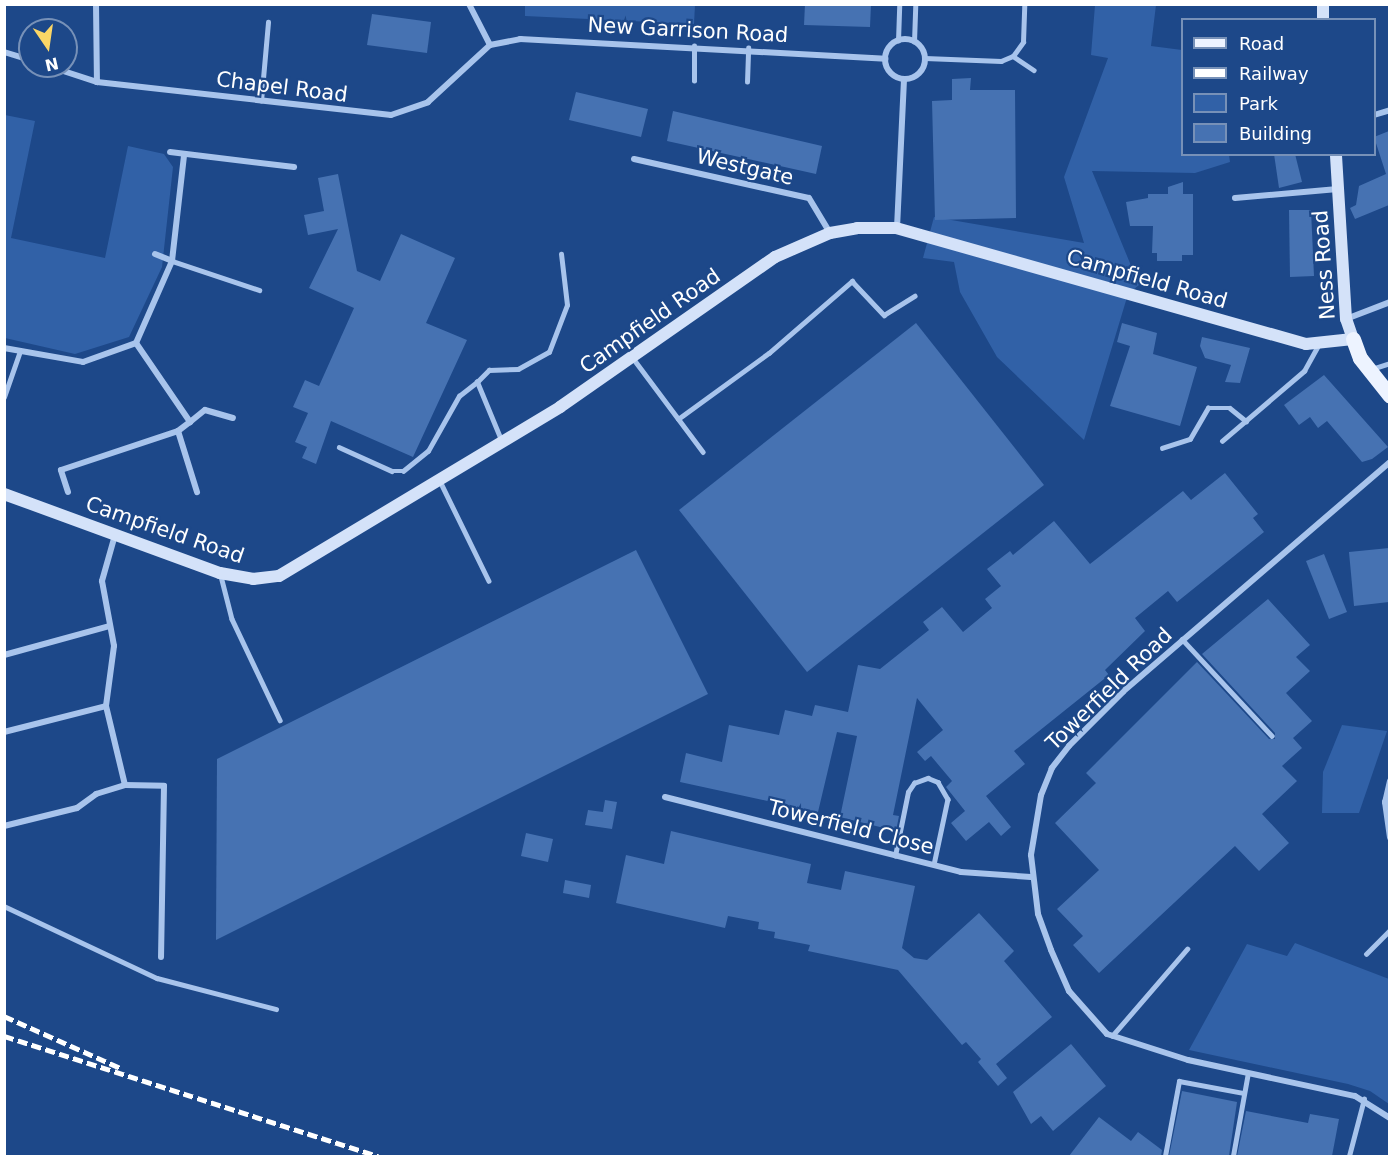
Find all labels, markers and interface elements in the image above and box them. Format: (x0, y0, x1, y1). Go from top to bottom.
street label: New Garrison Road (587, 12, 789, 48)
north arrow (18, 18, 78, 78)
legend (1181, 18, 1376, 156)
text: Road (1239, 33, 1284, 54)
text: N (43, 53, 60, 75)
text: Railway (1239, 63, 1309, 84)
street label: Chapel Road (215, 66, 349, 108)
text: Park (1239, 93, 1278, 114)
text: Building (1239, 123, 1312, 144)
street label: Westgate (694, 144, 796, 190)
street label: Ness Road (1308, 209, 1340, 321)
street label: Campfield Road (1064, 244, 1230, 314)
street label: Campfield Road (575, 263, 725, 379)
street label: Campfield Road (82, 491, 248, 569)
street label: Towerfield Road (1041, 622, 1177, 756)
street label: Towerfield Close (765, 794, 937, 860)

